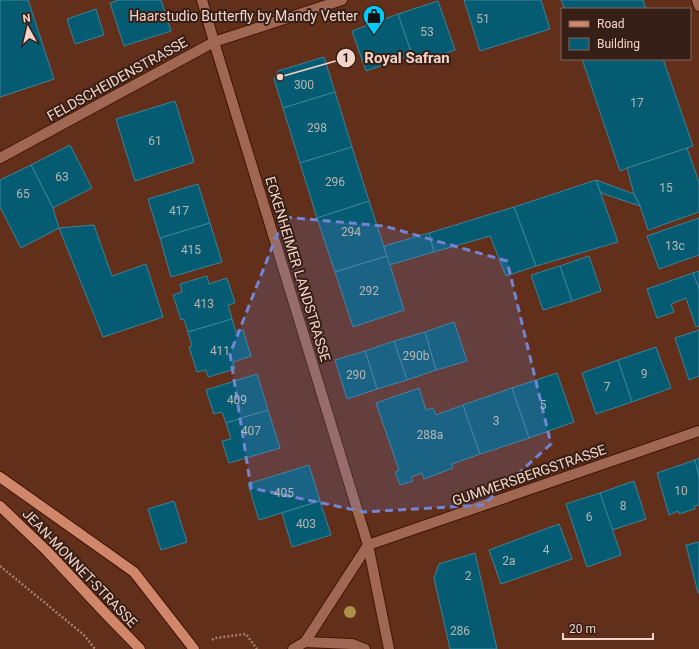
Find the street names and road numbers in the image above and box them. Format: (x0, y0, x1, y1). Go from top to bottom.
street label: FELDSCHEIDENSTRASSE (44, 34, 190, 124)
street label: ECKENHEIMER LANDSTRASSE (262, 174, 334, 364)
street label: GUMMERSBERGSTRASSE (450, 441, 608, 509)
street label: JEAN-MONNET-STRASSE (19, 506, 141, 630)

